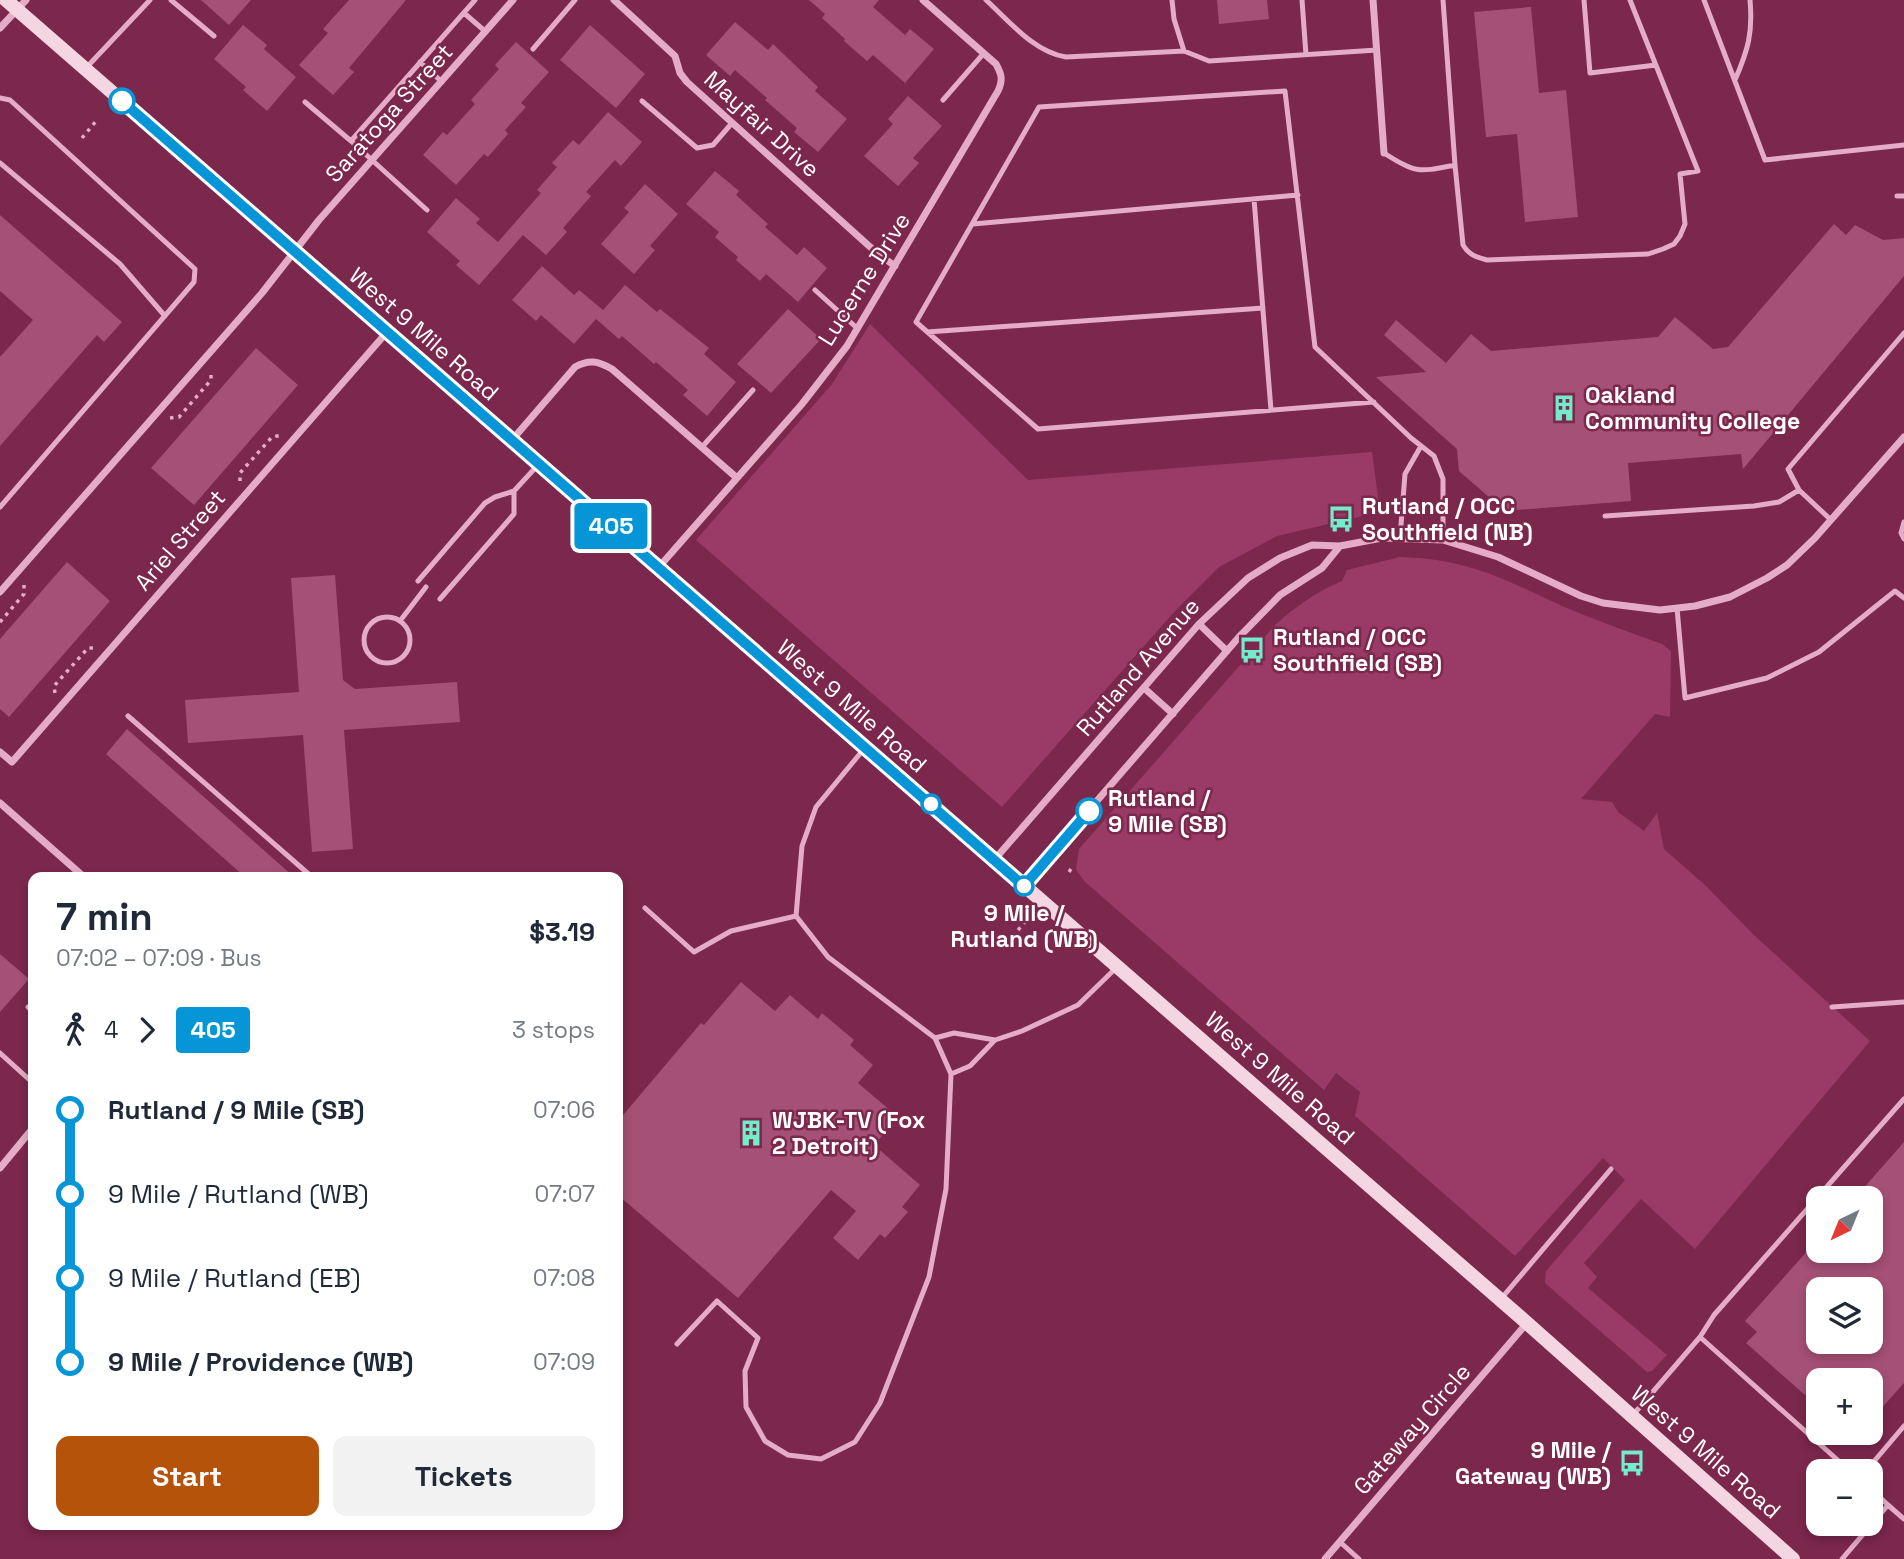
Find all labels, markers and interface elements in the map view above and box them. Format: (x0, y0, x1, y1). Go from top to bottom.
street label: Saratoga Street (319, 37, 459, 189)
street label: Mayfair Drive (698, 64, 826, 184)
unlabelled marker (109, 88, 135, 114)
street label: Lucerne Drive (811, 207, 917, 351)
street label: West 9 Mile Road (343, 261, 505, 407)
place label: Oakland Community College (1585, 380, 1800, 436)
building icon: Oakland Community College (1549, 393, 1579, 423)
street label: Ariel Street (128, 483, 232, 597)
place label: Rutland / OCC Southfield (NB) (1362, 491, 1533, 547)
line badge: 405 (571, 503, 651, 549)
bus stop icon: Rutland / OCC Southfield (NB) (1326, 504, 1356, 534)
text: 405 (588, 510, 634, 541)
street label: Rutland Avenue (1070, 592, 1206, 742)
place label: Rutland / OCC Southfield (SB) (1273, 622, 1442, 678)
street label: West 9 Mile Road (771, 633, 933, 779)
bus stop icon: Rutland / OCC Southfield (SB) (1237, 635, 1267, 665)
place label: Rutland / 9 Mile (SB) (1108, 783, 1227, 839)
unlabelled marker (921, 794, 941, 814)
marker: Rutland / 9 Mile (SB) (1076, 798, 1102, 824)
marker: 9 Mile / Rutland (WB) (1014, 876, 1034, 896)
text: 7 min (56, 893, 153, 941)
place label: 9 Mile / Rutland (WB) (950, 898, 1098, 954)
text: $3.19 (529, 915, 595, 949)
text: 07:02 – 07:09 · Bus (56, 943, 262, 973)
street label: West 9 Mile Road (1199, 1005, 1361, 1151)
icon: walk (56, 1011, 94, 1049)
icon: forward (128, 1011, 166, 1049)
text: 405 (190, 1014, 236, 1045)
text: 4 (104, 1015, 118, 1045)
text: 3 stops (512, 1015, 595, 1045)
text: Rutland / 9 Mile (SB) (108, 1093, 365, 1127)
text: 07:06 (533, 1095, 595, 1125)
place label: WJBK-TV (Fox 2 Detroit) (772, 1105, 926, 1161)
building icon: WJBK-TV (Fox 2 Detroit) (736, 1118, 766, 1148)
text: 9 Mile / Rutland (WB) (108, 1177, 369, 1211)
text: 07:07 (535, 1179, 595, 1209)
north arrow (1806, 1186, 1883, 1264)
map controls (1806, 1186, 1883, 1536)
text: 9 Mile / Rutland (EB) (108, 1261, 361, 1295)
text: 07:08 (533, 1263, 595, 1293)
button: layers (1806, 1277, 1883, 1354)
text: 9 Mile / Providence (WB) (108, 1345, 413, 1379)
text: 07:09 (533, 1347, 595, 1377)
street label: Gateway Circle (1347, 1357, 1477, 1501)
button: + (1806, 1368, 1883, 1445)
street label: West 9 Mile Road (1625, 1379, 1787, 1525)
place label: 9 Mile / Gateway (WB) (1455, 1435, 1612, 1491)
button: Start (56, 1436, 319, 1516)
button: Tickets (333, 1436, 595, 1516)
bus stop icon: 9 Mile / Gateway (WB) (1617, 1448, 1647, 1478)
button: − (1806, 1459, 1883, 1536)

